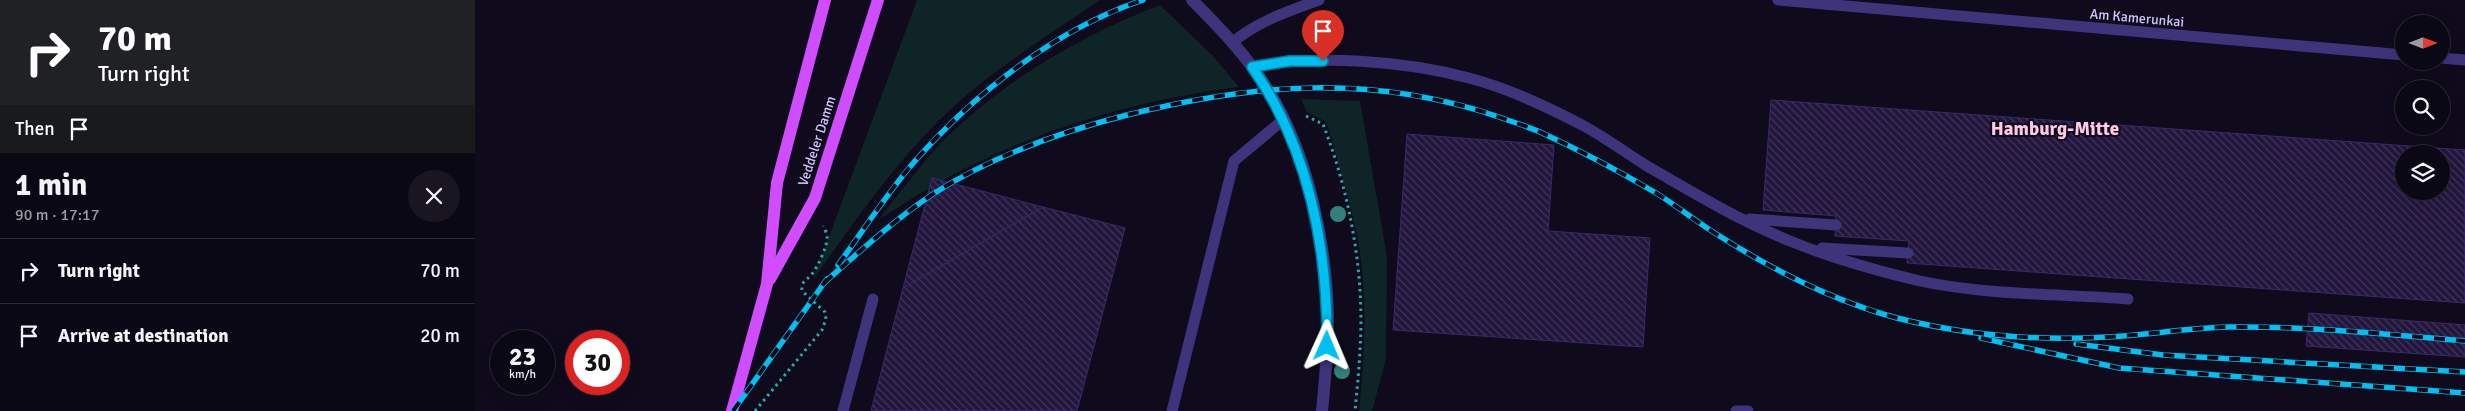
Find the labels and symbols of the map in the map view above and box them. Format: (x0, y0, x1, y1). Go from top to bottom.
street label: Am Kamerunkai (2089, 5, 2185, 31)
pin (1302, 10, 1344, 61)
north arrow (2395, 15, 2450, 70)
street label: Veddeler Damm (794, 94, 840, 188)
district label: Hamburg-Mitte (1991, 117, 2119, 141)
position arrow (1300, 319, 1352, 371)
speed limit sign: 30 (565, 330, 630, 395)

